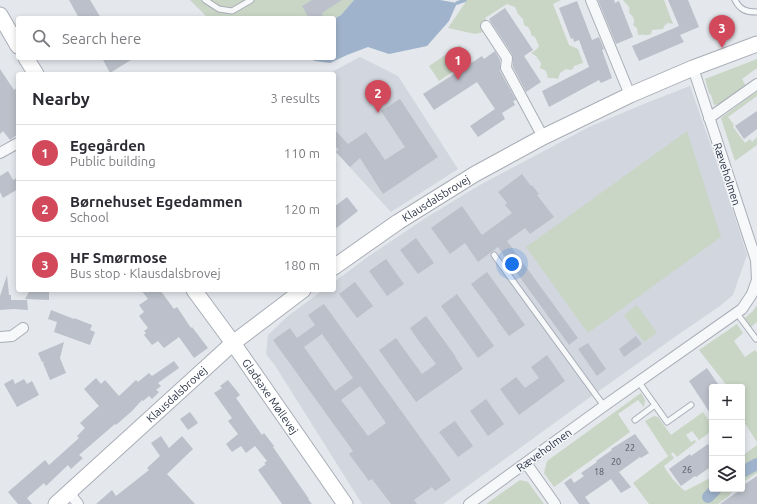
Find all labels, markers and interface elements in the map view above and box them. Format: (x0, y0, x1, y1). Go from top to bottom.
pin: 3 (709, 15, 735, 48)
search box (16, 16, 336, 60)
icon: search (30, 27, 52, 49)
text: Search here (62, 30, 141, 47)
pin: 1 (445, 47, 471, 80)
pin: 2 (365, 80, 391, 113)
text: Nearby (32, 89, 90, 108)
text: 3 results (270, 91, 320, 105)
text: Egegården (70, 137, 146, 154)
street label: Ræveholmen (711, 141, 743, 207)
text: 1 (41, 146, 49, 160)
text: 110 m (284, 146, 320, 160)
text: Public building (70, 154, 156, 168)
street label: Klausdalsbrovej (400, 173, 472, 224)
text: Børnehuset Egedammen (70, 193, 242, 210)
text: 2 (41, 202, 49, 216)
text: 120 m (284, 202, 320, 216)
text: School (70, 210, 109, 224)
text: HF Smørmose (70, 249, 167, 266)
your location (502, 254, 522, 274)
text: 3 (41, 258, 49, 272)
text: 180 m (284, 258, 320, 272)
text: Bus stop · Klausdalsbrovej (70, 266, 221, 280)
street label: Gladsaxe Møllevej (240, 357, 301, 436)
street label: Klausdalsbrovej (144, 364, 209, 425)
map controls (709, 384, 745, 492)
button: + (709, 384, 745, 420)
button: − (709, 420, 745, 456)
street label: Ræveholmen (514, 426, 574, 474)
house number: 22 (625, 443, 635, 453)
button: layers (709, 456, 745, 492)
house number: 20 (611, 457, 621, 467)
house number: 26 (682, 465, 692, 475)
house number: 18 (594, 467, 604, 477)

